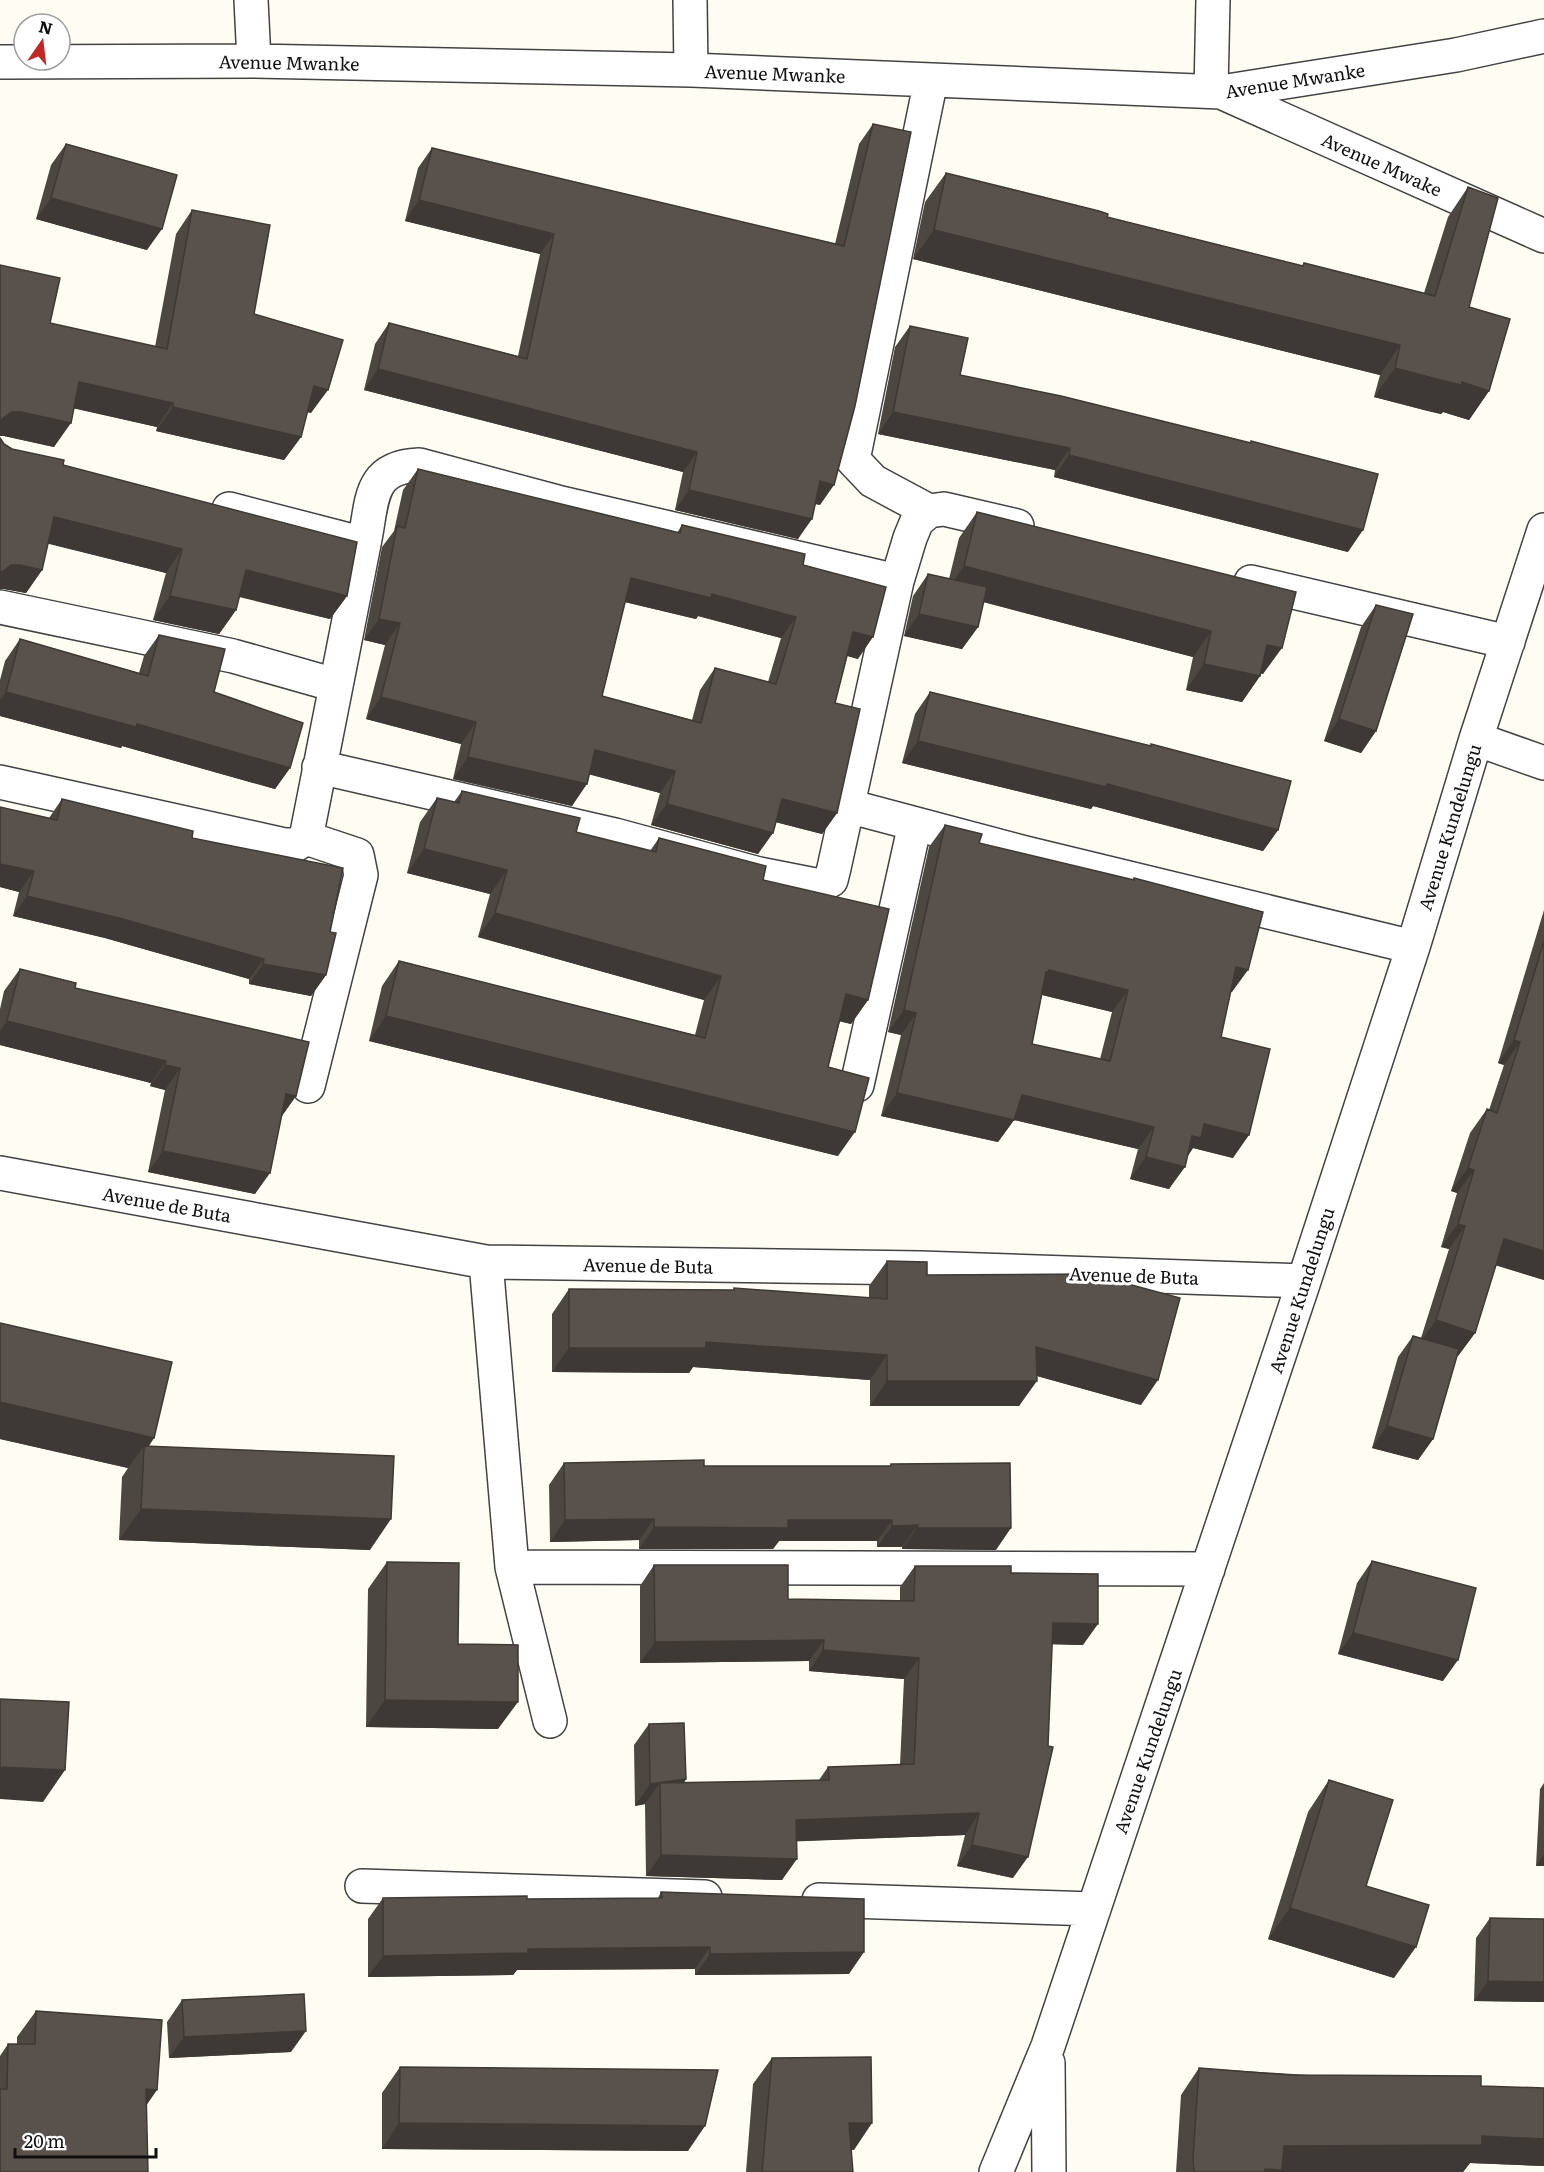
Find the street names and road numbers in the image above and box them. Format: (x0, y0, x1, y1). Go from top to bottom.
street label: Avenue Mwanke (218, 47, 360, 77)
street label: Avenue Mwanke (1223, 56, 1367, 104)
street label: Avenue Mwanke (704, 57, 846, 89)
street label: Avenue Mwake (1317, 125, 1447, 203)
street label: Avenue Kundelungu (1411, 740, 1487, 914)
street label: Avenue de Buta (101, 1179, 234, 1229)
street label: Avenue Kundelungu (1261, 1203, 1341, 1377)
street label: Avenue de Buta (583, 1250, 714, 1280)
street label: Avenue de Buta (1068, 1259, 1200, 1291)
street label: Avenue Kundelungu (1106, 1665, 1188, 1837)

